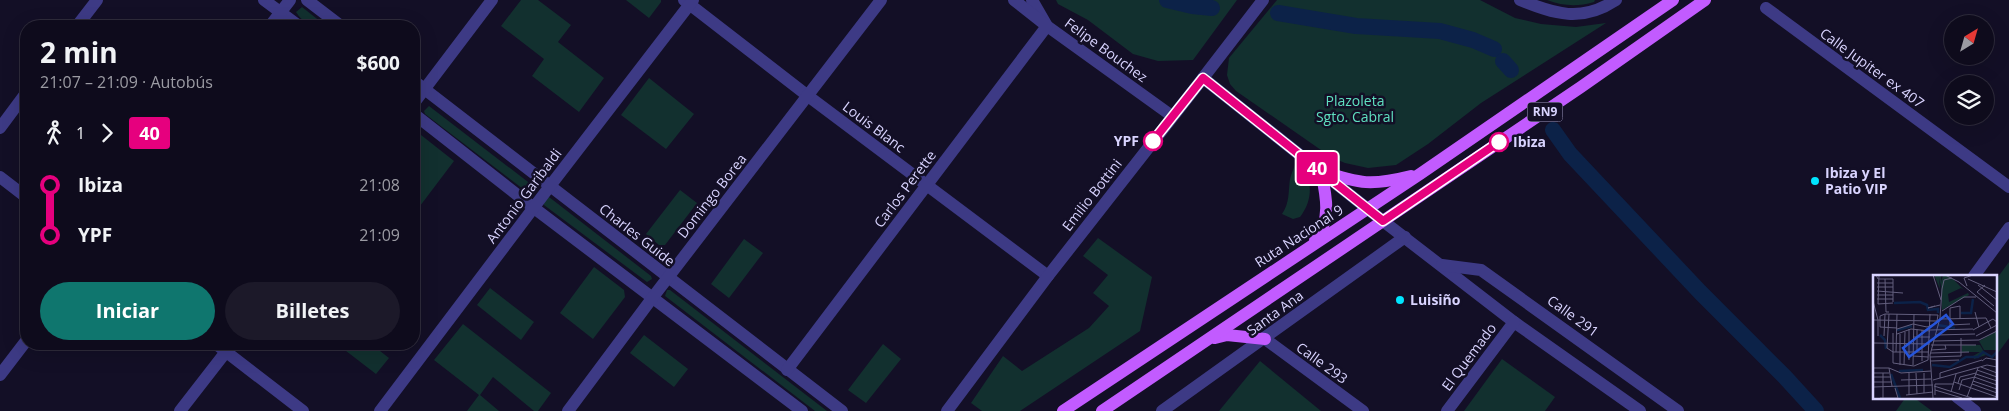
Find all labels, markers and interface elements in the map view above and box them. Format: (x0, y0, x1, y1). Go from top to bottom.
street label: Felipe Bouchez (1061, 13, 1152, 86)
north arrow (1944, 15, 1994, 65)
map controls (1944, 15, 1994, 125)
street label: Calle Jupiter ex 407 (1816, 23, 1928, 112)
text: 2 min (40, 33, 118, 71)
text: $600 (357, 50, 400, 76)
text: 21:07 – 21:09 · Autobús (40, 71, 213, 93)
button: layers (1944, 75, 1994, 125)
park label: Plazoleta Sgto. Cabral (1316, 91, 1394, 126)
street label: Louis Blanc (839, 97, 910, 157)
road number: RN9 (1528, 102, 1562, 121)
icon: walk (40, 119, 68, 147)
icon: forward (93, 119, 121, 147)
text: 40 (139, 121, 160, 145)
text: 1 (76, 122, 85, 144)
place label: YPF (1114, 131, 1139, 150)
marker: YPF (1143, 131, 1163, 151)
marker: Ibiza (1489, 132, 1509, 152)
place label: Ibiza (1513, 132, 1546, 151)
street label: Antonio Garibaldi (482, 144, 566, 247)
street label: Carlos Perette (869, 146, 940, 231)
street label: Domingo Borea (673, 150, 751, 242)
line badge: 40 (1294, 152, 1340, 184)
street label: Emilio Bottini (1057, 155, 1126, 235)
text: 40 (1307, 156, 1327, 180)
place label: Ibiza y El Patio VIP (1825, 163, 1888, 198)
text: Ibiza (78, 172, 123, 198)
text: 21:08 (359, 174, 400, 196)
marker: Ibiza y El Patio VIP (1809, 175, 1821, 187)
street label: Charles Guide (595, 199, 679, 270)
street label: Ruta Nacional 9 (1251, 200, 1347, 271)
text: YPF (78, 222, 112, 248)
text: 21:09 (359, 224, 400, 246)
inset map (1873, 275, 1996, 398)
button: Iniciar (40, 282, 215, 340)
button: Billetes (225, 282, 400, 340)
street label: Santa Ana (1243, 286, 1307, 340)
place label: Luisiño (1410, 290, 1461, 309)
street label: Calle 291 (1544, 291, 1603, 341)
marker: Luisiño (1394, 294, 1406, 306)
street label: El Quemado (1437, 319, 1500, 394)
street label: Calle 293 (1293, 338, 1352, 388)

